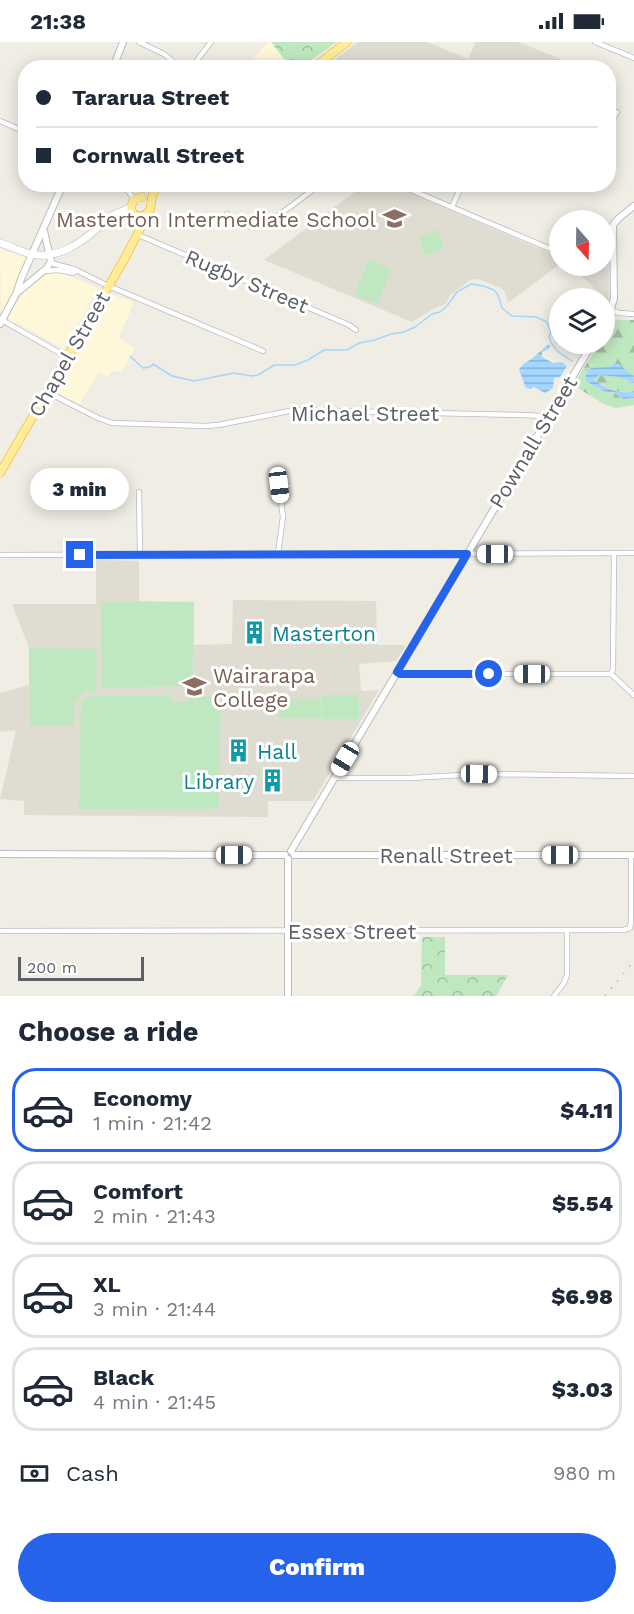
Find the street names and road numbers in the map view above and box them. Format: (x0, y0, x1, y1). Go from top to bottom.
street label: Rugby Street (182, 244, 313, 318)
street label: Chapel Street (23, 287, 115, 421)
street label: Pownall Street (484, 371, 582, 513)
street label: Michael Street (291, 401, 439, 426)
street label: Renall Street (379, 843, 513, 868)
street label: Essex Street (288, 919, 416, 944)

